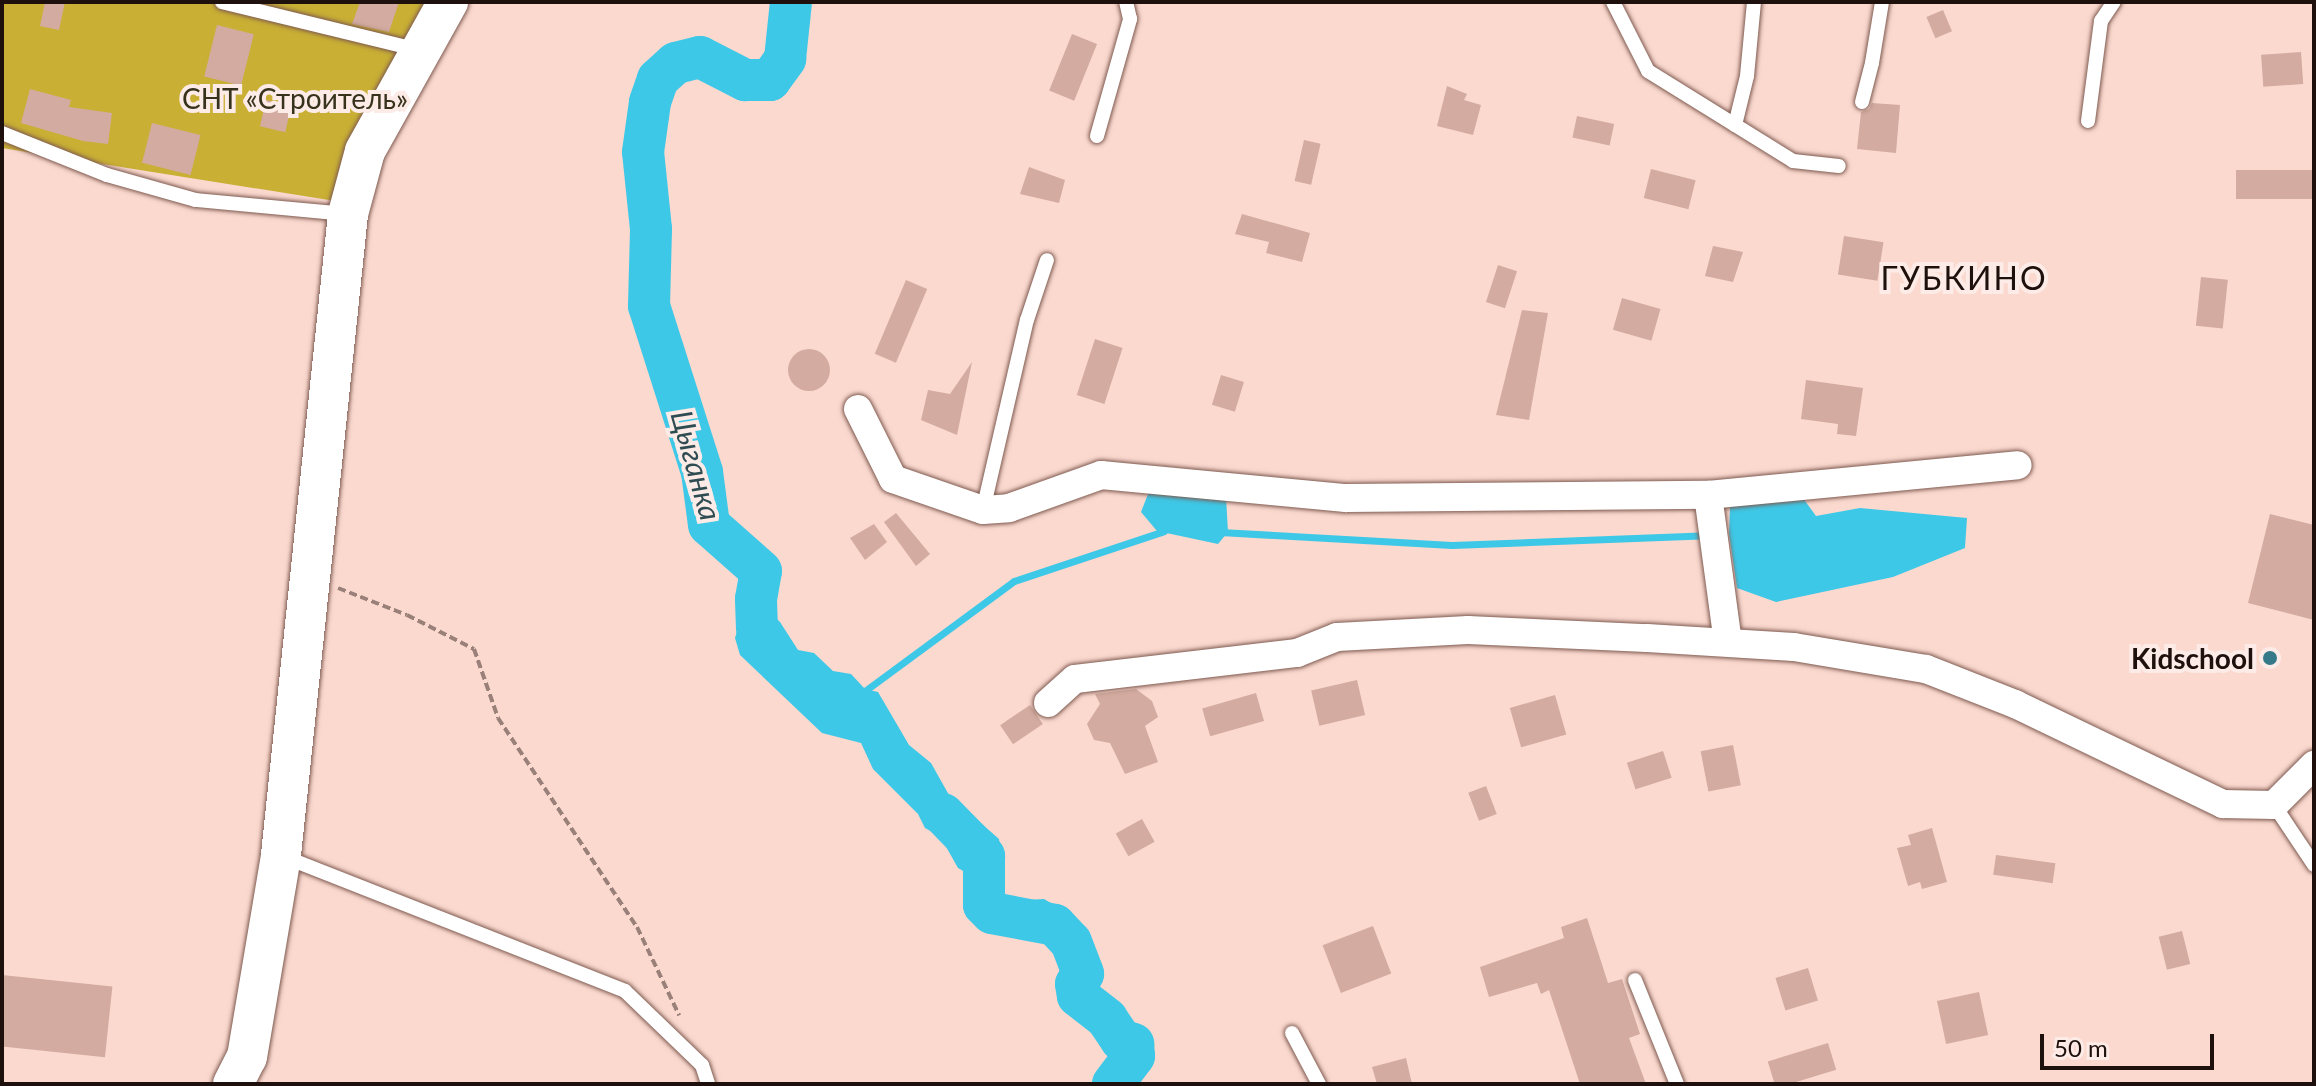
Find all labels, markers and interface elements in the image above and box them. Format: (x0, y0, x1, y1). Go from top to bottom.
park label: СНТ «Строитель» (182, 81, 408, 115)
district label: ГУБКИНО (1880, 259, 2048, 297)
water label: Цыганка (664, 406, 730, 524)
place label: Kidschool (2131, 641, 2254, 675)
marker: Kidschool (2261, 649, 2279, 667)
scale bar (2044, 1018, 2218, 1068)
text: 50 m (2054, 1033, 2108, 1062)

